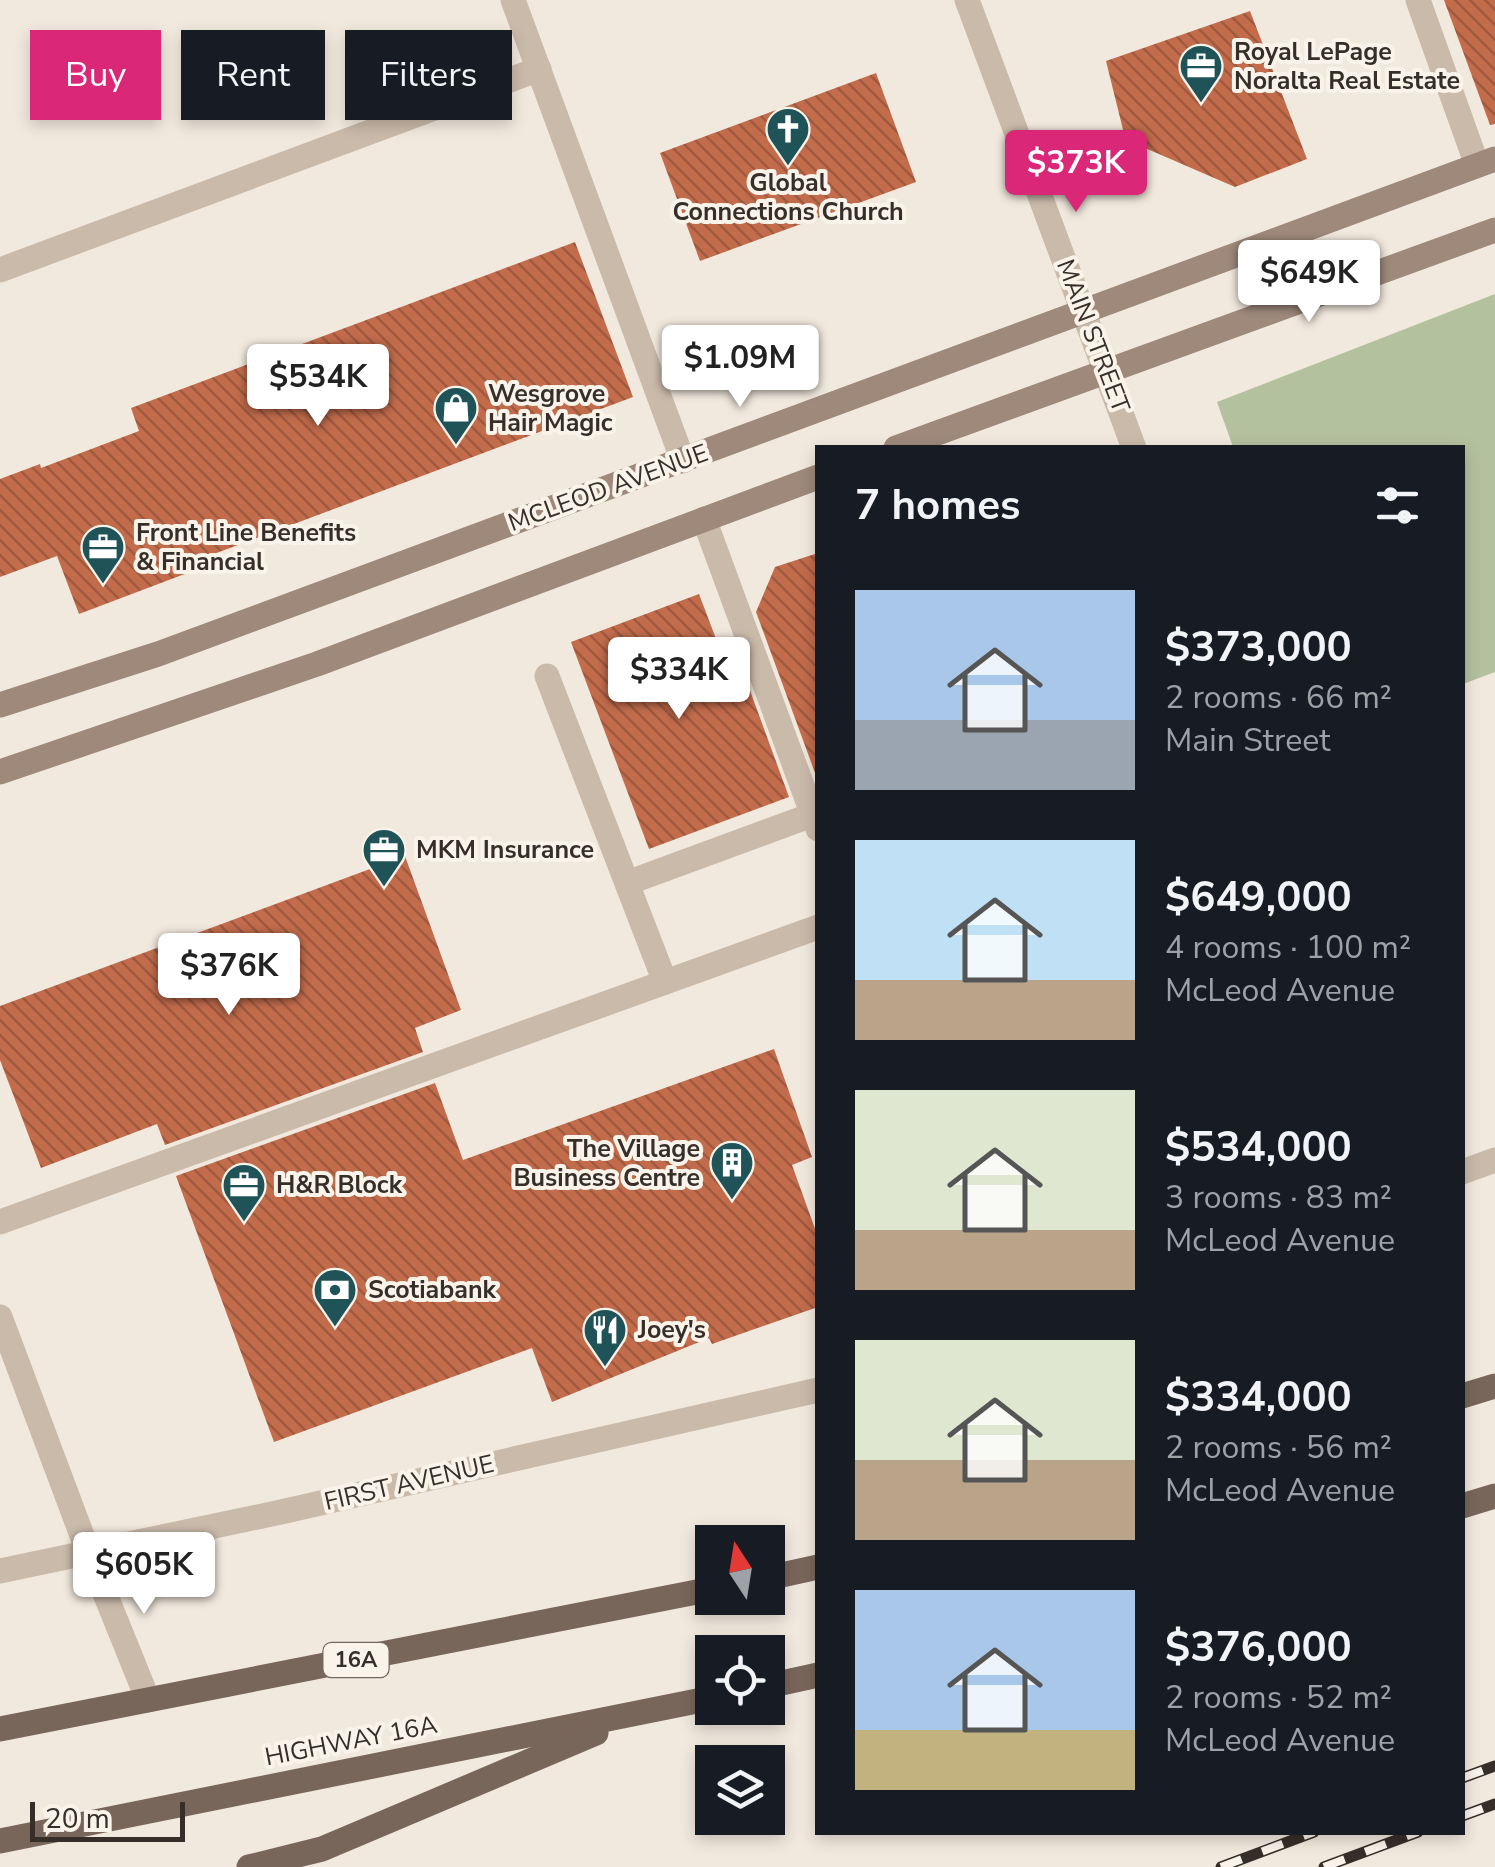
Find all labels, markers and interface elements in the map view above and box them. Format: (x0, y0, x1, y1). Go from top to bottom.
chip: Buy (30, 30, 161, 120)
chip: Rent (181, 30, 325, 120)
chip: Filters (345, 30, 512, 120)
place label: Royal LePage Noralta Real Estate (1234, 35, 1460, 98)
office icon: Royal LePage Noralta Real Estate (1178, 43, 1224, 104)
church icon: Global Connections Church (765, 106, 811, 167)
pin: $373K (1006, 130, 1146, 215)
text: $373K (1027, 141, 1125, 184)
place label: Global Connections Church (672, 166, 904, 229)
pin: $649K (1239, 240, 1379, 325)
text: $649K (1260, 251, 1358, 294)
street label: MAIN STREET (1048, 254, 1138, 418)
pin: $1.09M (659, 325, 821, 410)
text: $1.09M (684, 336, 796, 379)
pin: $534K (248, 344, 388, 429)
text: $534K (269, 355, 367, 398)
place label: Wesgrove Hair Magic (488, 377, 613, 440)
shop icon: Wesgrove Hair Magic (433, 385, 479, 446)
street label: MCLEOD AVENUE (503, 436, 713, 540)
text: 7 homes (855, 477, 1020, 534)
icon: filters (1370, 478, 1425, 533)
place label: Front Line Benefits & Financial (136, 516, 356, 579)
office icon: Front Line Benefits & Financial (80, 524, 126, 585)
text: $373,000 (1165, 619, 1352, 676)
icon: home (935, 630, 1055, 750)
pin: $334K (609, 637, 749, 722)
text: $334K (630, 648, 728, 691)
text: 2 rooms · 66 m² (1165, 676, 1392, 719)
text: Main Street (1165, 719, 1330, 762)
office icon: MKM Insurance (361, 827, 407, 888)
place label: MKM Insurance (416, 833, 594, 867)
text: $649,000 (1165, 869, 1352, 926)
icon: home (935, 880, 1055, 1000)
text: 4 rooms · 100 m² (1165, 926, 1411, 969)
pin: $376K (159, 933, 299, 1018)
text: $376K (180, 944, 278, 987)
text: McLeod Avenue (1165, 969, 1395, 1012)
text: $534,000 (1165, 1119, 1352, 1176)
icon: home (935, 1130, 1055, 1250)
place label: The Village Business Centre (513, 1132, 700, 1195)
building icon: The Village Business Centre (709, 1140, 755, 1201)
office icon: H&R Block (221, 1162, 267, 1223)
place label: H&R Block (276, 1168, 403, 1202)
text: 3 rooms · 83 m² (1165, 1176, 1392, 1219)
text: McLeod Avenue (1165, 1219, 1395, 1262)
bank icon: Scotiabank (312, 1267, 358, 1328)
place label: Scotiabank (368, 1273, 497, 1307)
restaurant icon: Joey's (582, 1307, 628, 1368)
place label: Joey's (637, 1313, 706, 1347)
text: $334,000 (1165, 1369, 1352, 1426)
icon: home (935, 1380, 1055, 1500)
text: 2 rooms · 56 m² (1165, 1426, 1392, 1469)
street label: FIRST AVENUE (321, 1447, 497, 1519)
text: McLeod Avenue (1165, 1469, 1395, 1512)
north arrow (695, 1525, 785, 1615)
map controls (695, 1525, 785, 1835)
pin: $605K (74, 1532, 214, 1617)
text: $605K (95, 1543, 193, 1586)
text: $376,000 (1165, 1619, 1352, 1676)
icon: home (935, 1630, 1055, 1750)
button: locate (695, 1635, 785, 1725)
road number: 16A (324, 1643, 388, 1677)
text: 2 rooms · 52 m² (1165, 1676, 1392, 1719)
street label: HIGHWAY 16A (262, 1708, 440, 1774)
text: McLeod Avenue (1165, 1719, 1395, 1762)
button: layers (695, 1745, 785, 1835)
scale bar (30, 1797, 185, 1842)
text: 20 m (45, 1800, 110, 1838)

